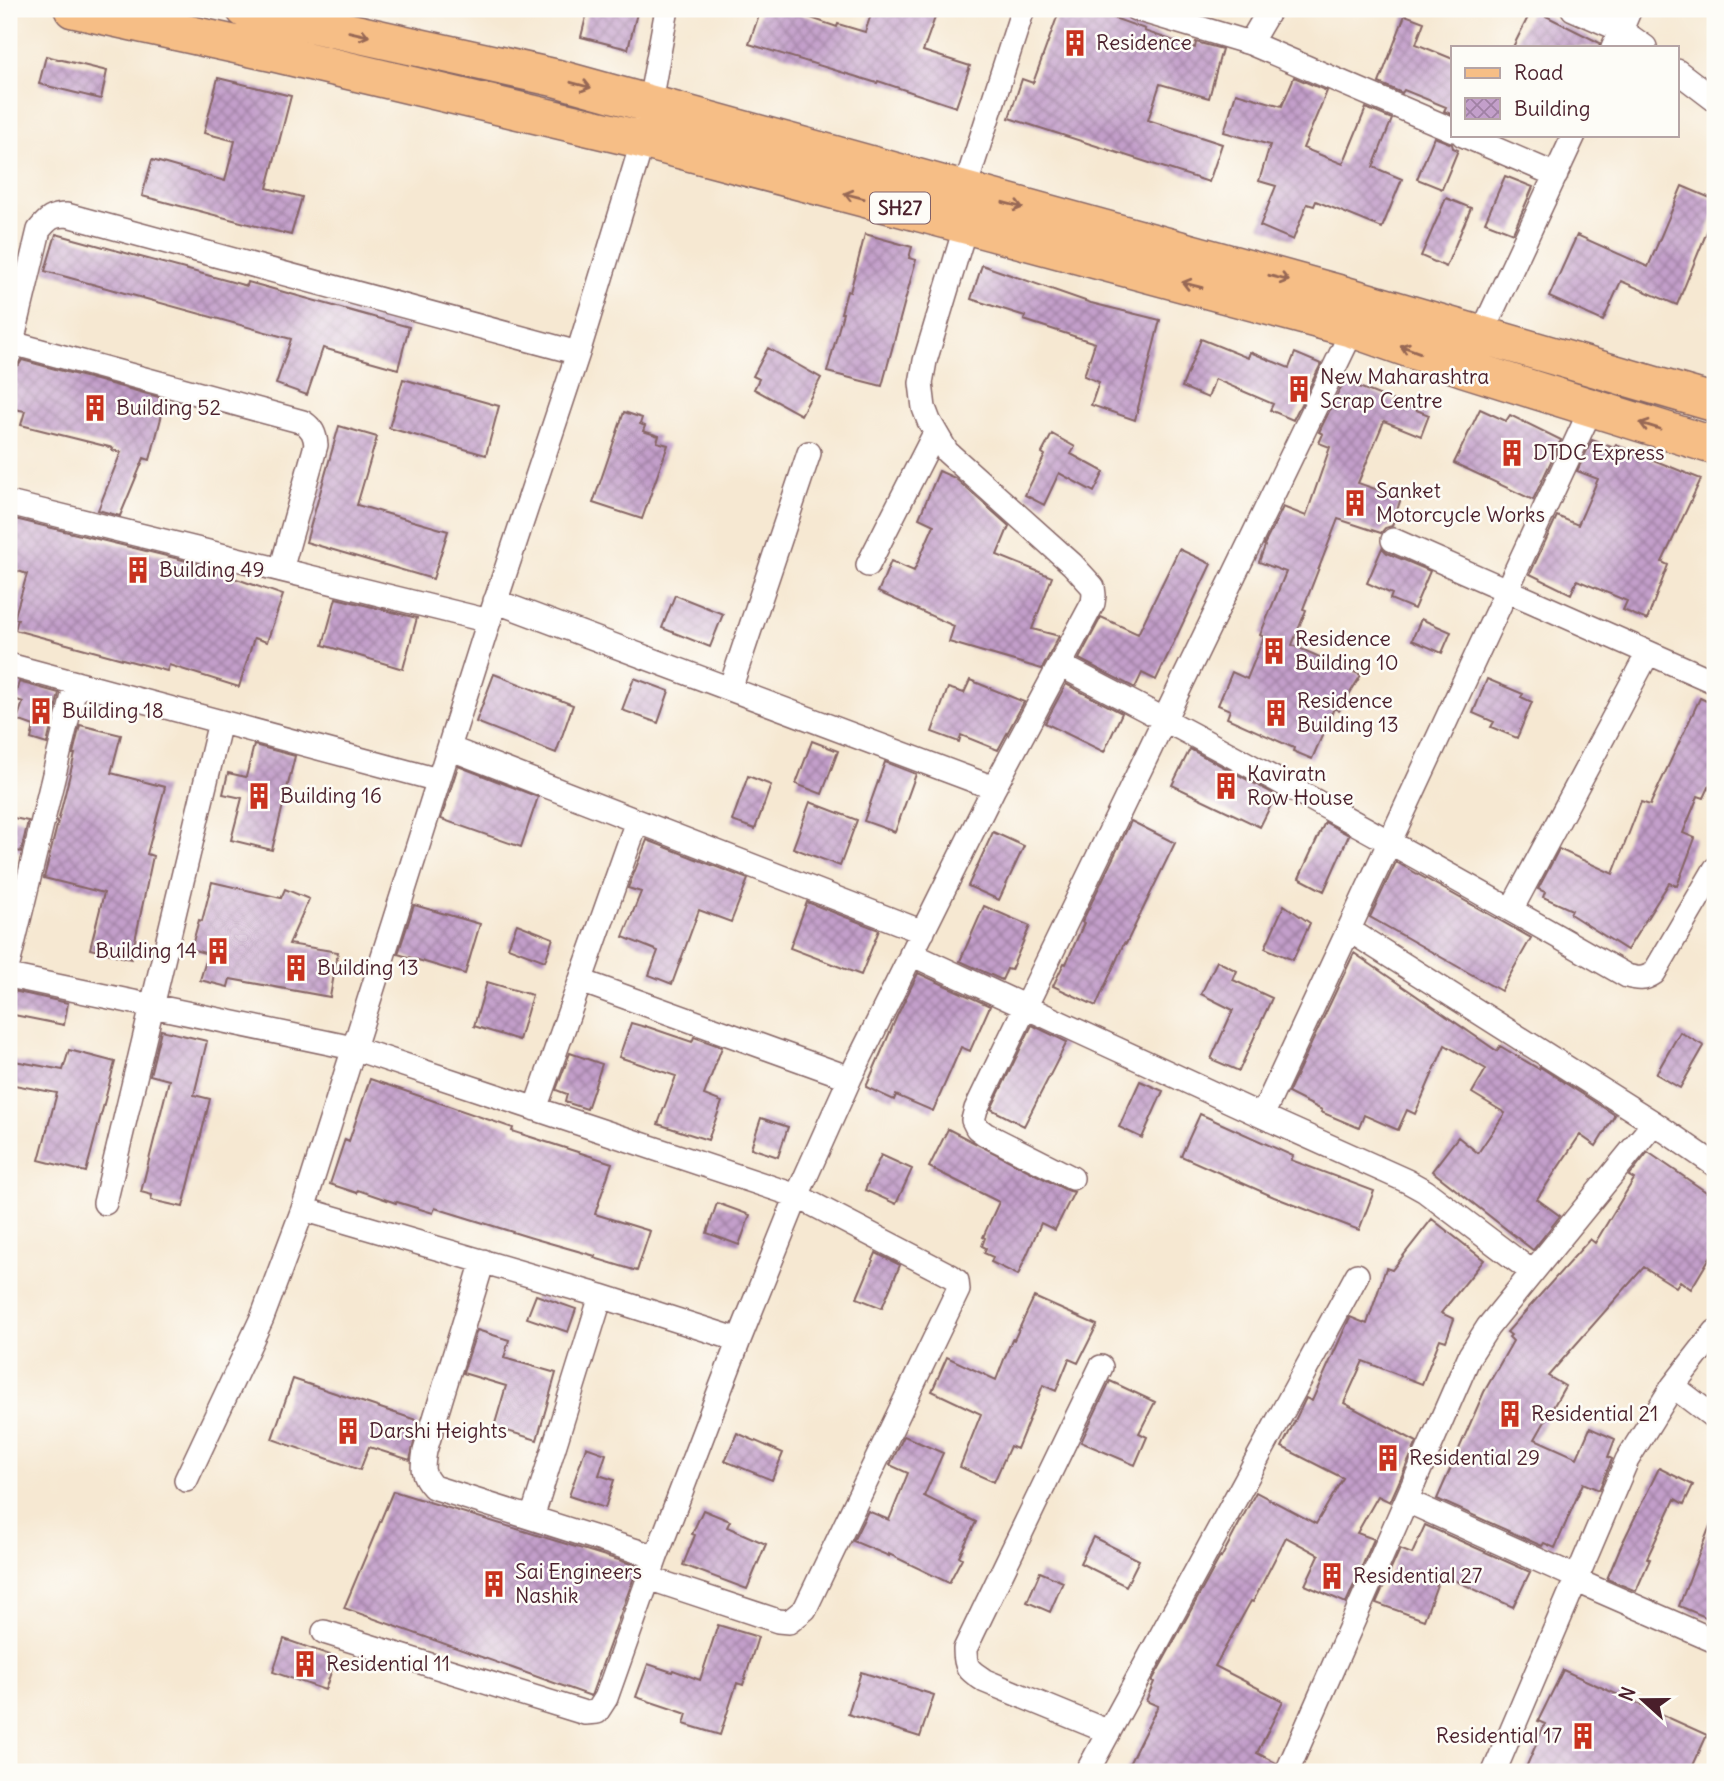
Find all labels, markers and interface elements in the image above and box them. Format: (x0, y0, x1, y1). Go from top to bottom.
one-way arrow (347, 28, 370, 42)
building icon: Residence (1060, 28, 1090, 58)
place label: Residence (1096, 29, 1192, 56)
legend (1451, 46, 1678, 136)
text: Road (1514, 59, 1563, 86)
one-way arrow (570, 80, 592, 93)
text: Building (1514, 95, 1590, 122)
one-way arrow (843, 189, 865, 202)
road number: SH27 (870, 192, 930, 224)
one-way arrow (1002, 199, 1024, 212)
one-way arrow (1268, 272, 1290, 285)
one-way arrow (1181, 278, 1203, 291)
one-way arrow (1400, 342, 1422, 354)
place label: New Maharashtra Scrap Centre (1320, 363, 1489, 414)
building icon: New Maharashtra Scrap Centre (1284, 374, 1314, 404)
building icon: Building 52 (80, 393, 110, 423)
place label: Building 52 (116, 394, 221, 421)
one-way arrow (1639, 419, 1661, 432)
building icon: DTDC Express (1497, 438, 1527, 468)
place label: DTDC Express (1533, 439, 1665, 466)
place label: Sanket Motorcycle Works (1376, 477, 1545, 528)
building icon: Sanket Motorcycle Works (1340, 488, 1370, 518)
building icon: Building 49 (123, 555, 153, 585)
place label: Building 49 (159, 556, 265, 583)
place label: Residence Building 10 (1295, 625, 1399, 676)
building icon: Residence Building 10 (1259, 636, 1289, 666)
place label: Residence Building 13 (1297, 687, 1399, 738)
building icon: Building 18 (26, 696, 56, 726)
place label: Building 18 (62, 697, 164, 724)
building icon: Residence Building 13 (1261, 698, 1291, 728)
place label: Kaviratn Row House (1247, 760, 1354, 811)
building icon: Kaviratn Row House (1211, 771, 1241, 801)
building icon: Building 16 (244, 781, 274, 811)
place label: Building 16 (280, 782, 382, 809)
building icon: Building 14 (203, 936, 233, 966)
place label: Building 14 (95, 937, 197, 964)
building icon: Building 13 (281, 953, 311, 983)
place label: Building 13 (317, 954, 419, 981)
building icon: Residential 21 (1495, 1399, 1525, 1429)
place label: Residential 21 (1531, 1400, 1658, 1427)
building icon: Darshi Heights (333, 1416, 363, 1446)
place label: Darshi Heights (369, 1417, 507, 1444)
building icon: Residential 29 (1373, 1443, 1403, 1473)
place label: Residential 29 (1409, 1444, 1540, 1471)
place label: Sai Engineers Nashik (515, 1558, 642, 1609)
building icon: Residential 27 (1317, 1561, 1347, 1591)
place label: Residential 27 (1353, 1562, 1482, 1589)
building icon: Sai Engineers Nashik (479, 1569, 509, 1599)
building icon: Residential 11 (290, 1649, 320, 1679)
place label: Residential 11 (326, 1650, 450, 1677)
north arrow (1608, 1666, 1678, 1736)
text: N (1614, 1683, 1641, 1704)
building icon: Residential 17 (1568, 1721, 1598, 1751)
place label: Residential 17 (1436, 1722, 1562, 1749)

